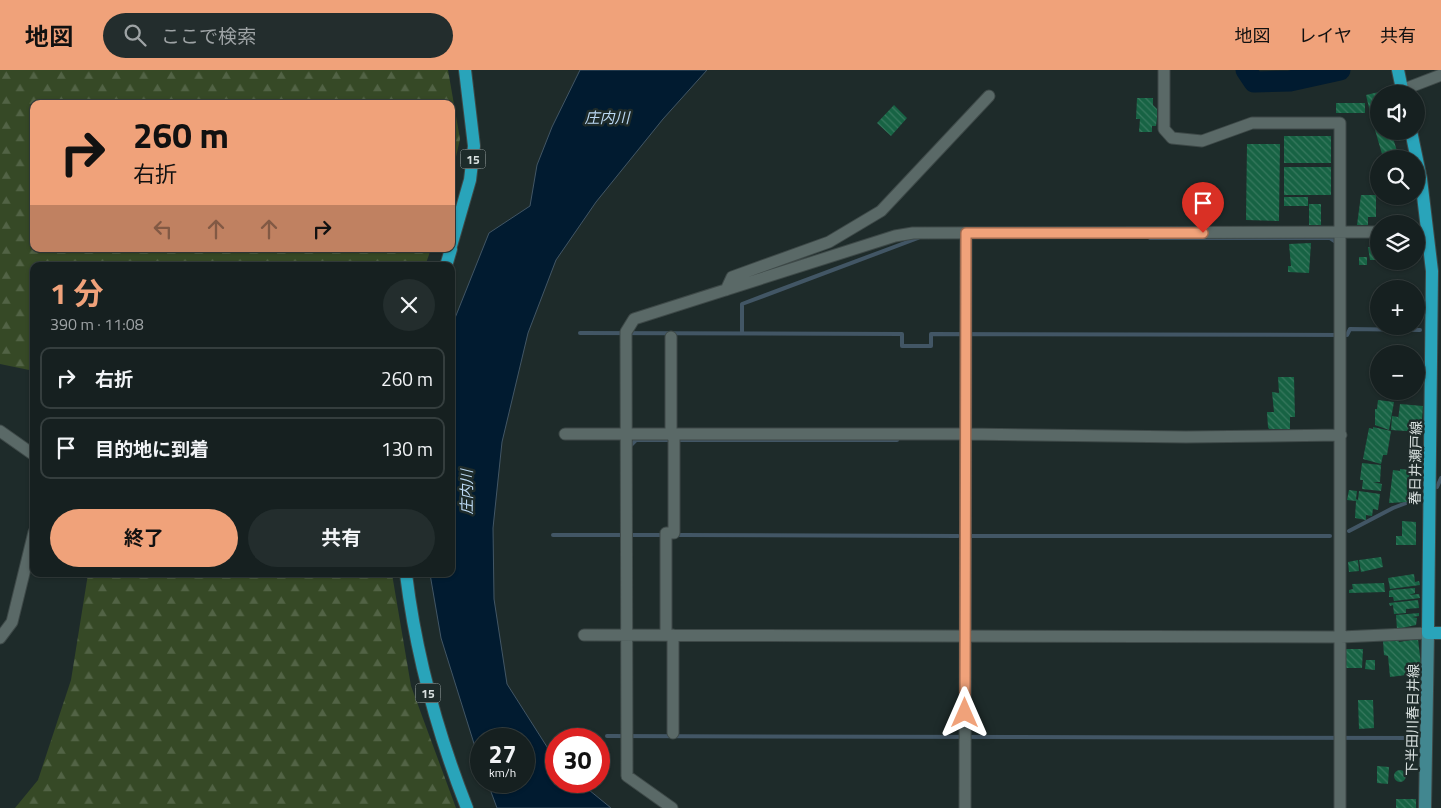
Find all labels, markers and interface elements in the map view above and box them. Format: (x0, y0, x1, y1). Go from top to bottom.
search box (103, 13, 453, 58)
text: 地図 (25, 18, 73, 54)
icon: search (121, 21, 149, 49)
text: ここで検索 (161, 21, 256, 50)
text: 地図 (1235, 22, 1271, 49)
text: レイヤ (1299, 22, 1352, 49)
text: 共有 (1380, 22, 1416, 49)
map controls (1370, 85, 1425, 400)
button: sound (1370, 85, 1425, 140)
water label: 庄内川 (584, 106, 631, 129)
text: 260 m (133, 108, 229, 162)
icon: right (50, 120, 115, 185)
road number: 15 (460, 150, 486, 168)
button: search (1370, 150, 1425, 205)
text: 右折 (133, 157, 177, 191)
pin (1182, 182, 1224, 233)
icon: arrive (1189, 189, 1217, 217)
icon: left (149, 215, 177, 243)
icon: ahead (202, 215, 230, 243)
icon: ahead (255, 215, 283, 243)
icon: right (308, 215, 336, 243)
button: layers (1370, 215, 1425, 270)
text: 1 分 (50, 270, 103, 316)
button: close (383, 279, 435, 331)
button: + (1370, 280, 1425, 335)
text: 390 m · 11:08 (50, 312, 144, 336)
button: − (1370, 345, 1425, 400)
icon: right (52, 364, 80, 392)
text: 右折 (95, 364, 133, 393)
text: 260 m (381, 364, 433, 393)
street label: 春日井瀬戸線 (1404, 421, 1426, 505)
icon: arrive (52, 434, 80, 462)
text: 目的地に到着 (95, 434, 209, 463)
text: 130 m (381, 434, 433, 463)
water label: 庄内川 (455, 468, 478, 515)
button: 終了 (50, 509, 238, 567)
button: 共有 (248, 509, 435, 567)
street label: 下半田川春日井線 (1401, 664, 1423, 776)
road number: 15 (416, 684, 440, 702)
position arrow (938, 686, 990, 738)
speed limit sign: 30 (545, 728, 610, 793)
text: 27 (488, 735, 517, 773)
text: km/h (489, 763, 516, 782)

